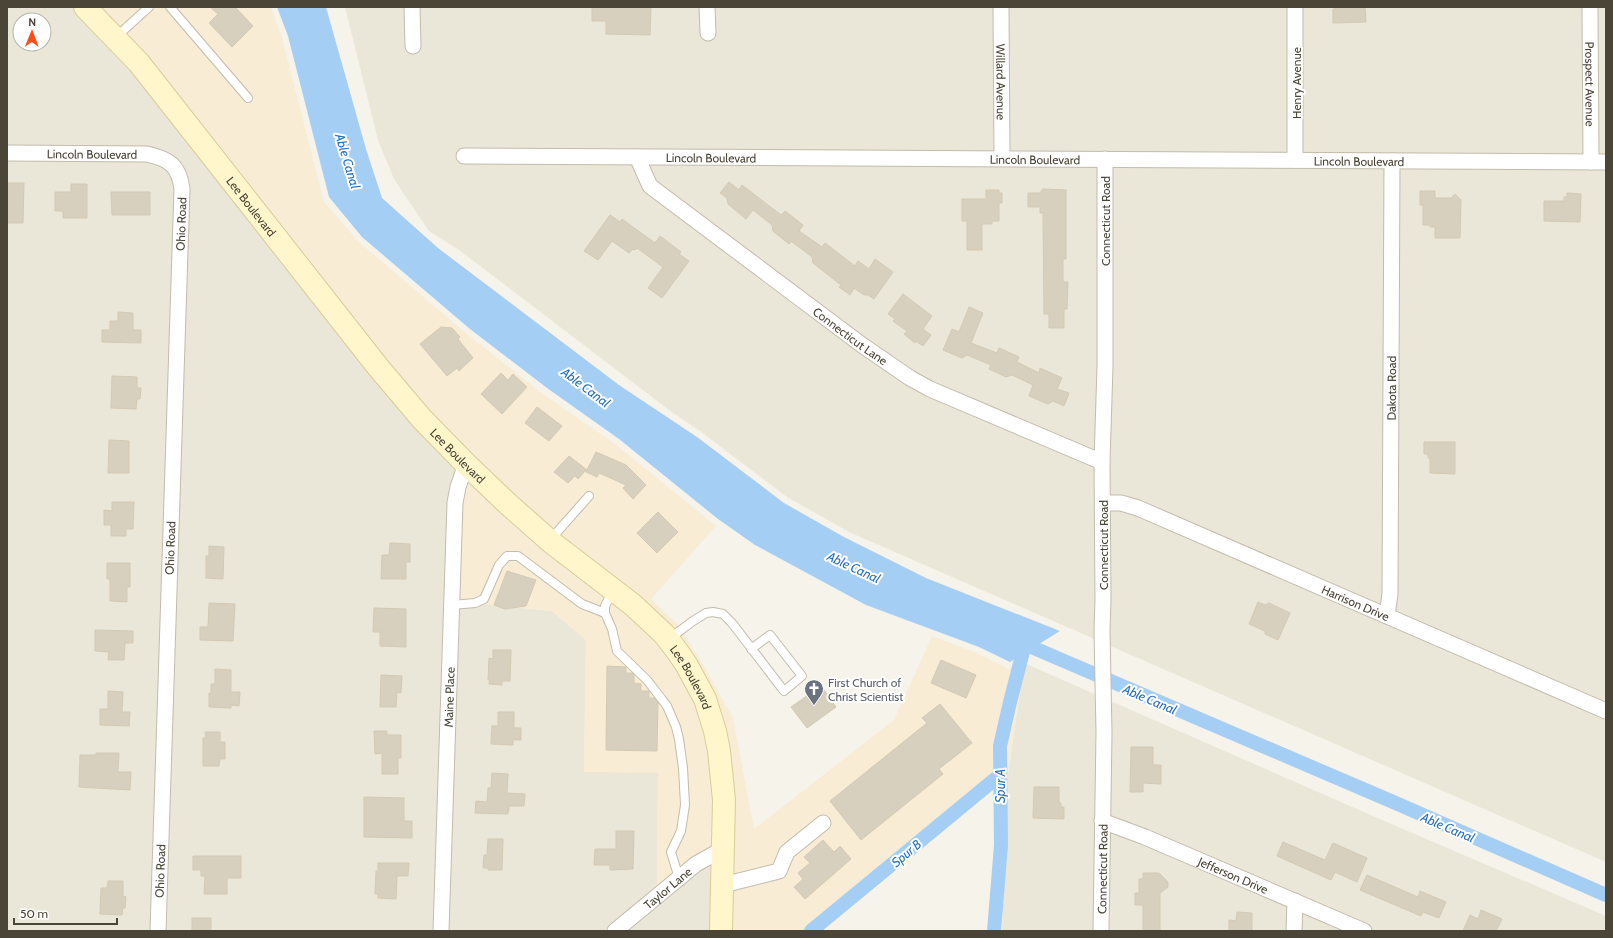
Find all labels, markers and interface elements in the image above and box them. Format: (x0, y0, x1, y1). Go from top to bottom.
north arrow (12, 12, 52, 52)
text: N (28, 15, 36, 29)
street label: Prospect Avenue (1583, 41, 1598, 127)
street label: Willard Avenue (994, 44, 1009, 120)
street label: Henry Avenue (1289, 47, 1304, 119)
water label: Able Canal (332, 131, 364, 190)
street label: Lincoln Boulevard (47, 146, 137, 161)
street label: Lincoln Boulevard (666, 150, 756, 165)
street label: Lincoln Boulevard (990, 151, 1080, 167)
street label: Lincoln Boulevard (1314, 153, 1404, 168)
street label: Lee Boulevard (224, 173, 280, 239)
street label: Connecticut Road (1098, 176, 1113, 266)
street label: Ohio Road (173, 197, 189, 251)
street label: Connecticut Lane (810, 304, 891, 368)
street label: Dakota Road (1383, 356, 1399, 421)
water label: Able Canal (558, 363, 613, 410)
street label: Lee Boulevard (427, 425, 489, 486)
street label: Connecticut Road (1096, 500, 1111, 590)
street label: Ohio Road (162, 521, 178, 575)
water label: Able Canal (824, 547, 883, 586)
street label: Harrison Drive (1320, 581, 1392, 624)
street label: Lee Boulevard (667, 642, 715, 711)
street label: Maine Place (440, 667, 457, 728)
place label: First Church of Christ Scientist (828, 675, 903, 704)
church icon: First Church of Christ Scientist (803, 678, 825, 706)
water label: Able Canal (1120, 680, 1179, 717)
water label: Spur A (992, 769, 1008, 803)
water label: Able Canal (1418, 808, 1477, 845)
street label: Connecticut Road (1094, 824, 1110, 914)
water label: Spur B (888, 836, 924, 870)
street label: Ohio Road (152, 844, 168, 898)
street label: Jefferson Drive (1195, 853, 1271, 897)
street label: Taylor Lane (640, 863, 694, 912)
scale bar (14, 900, 117, 926)
text: 50 m (20, 906, 48, 921)

